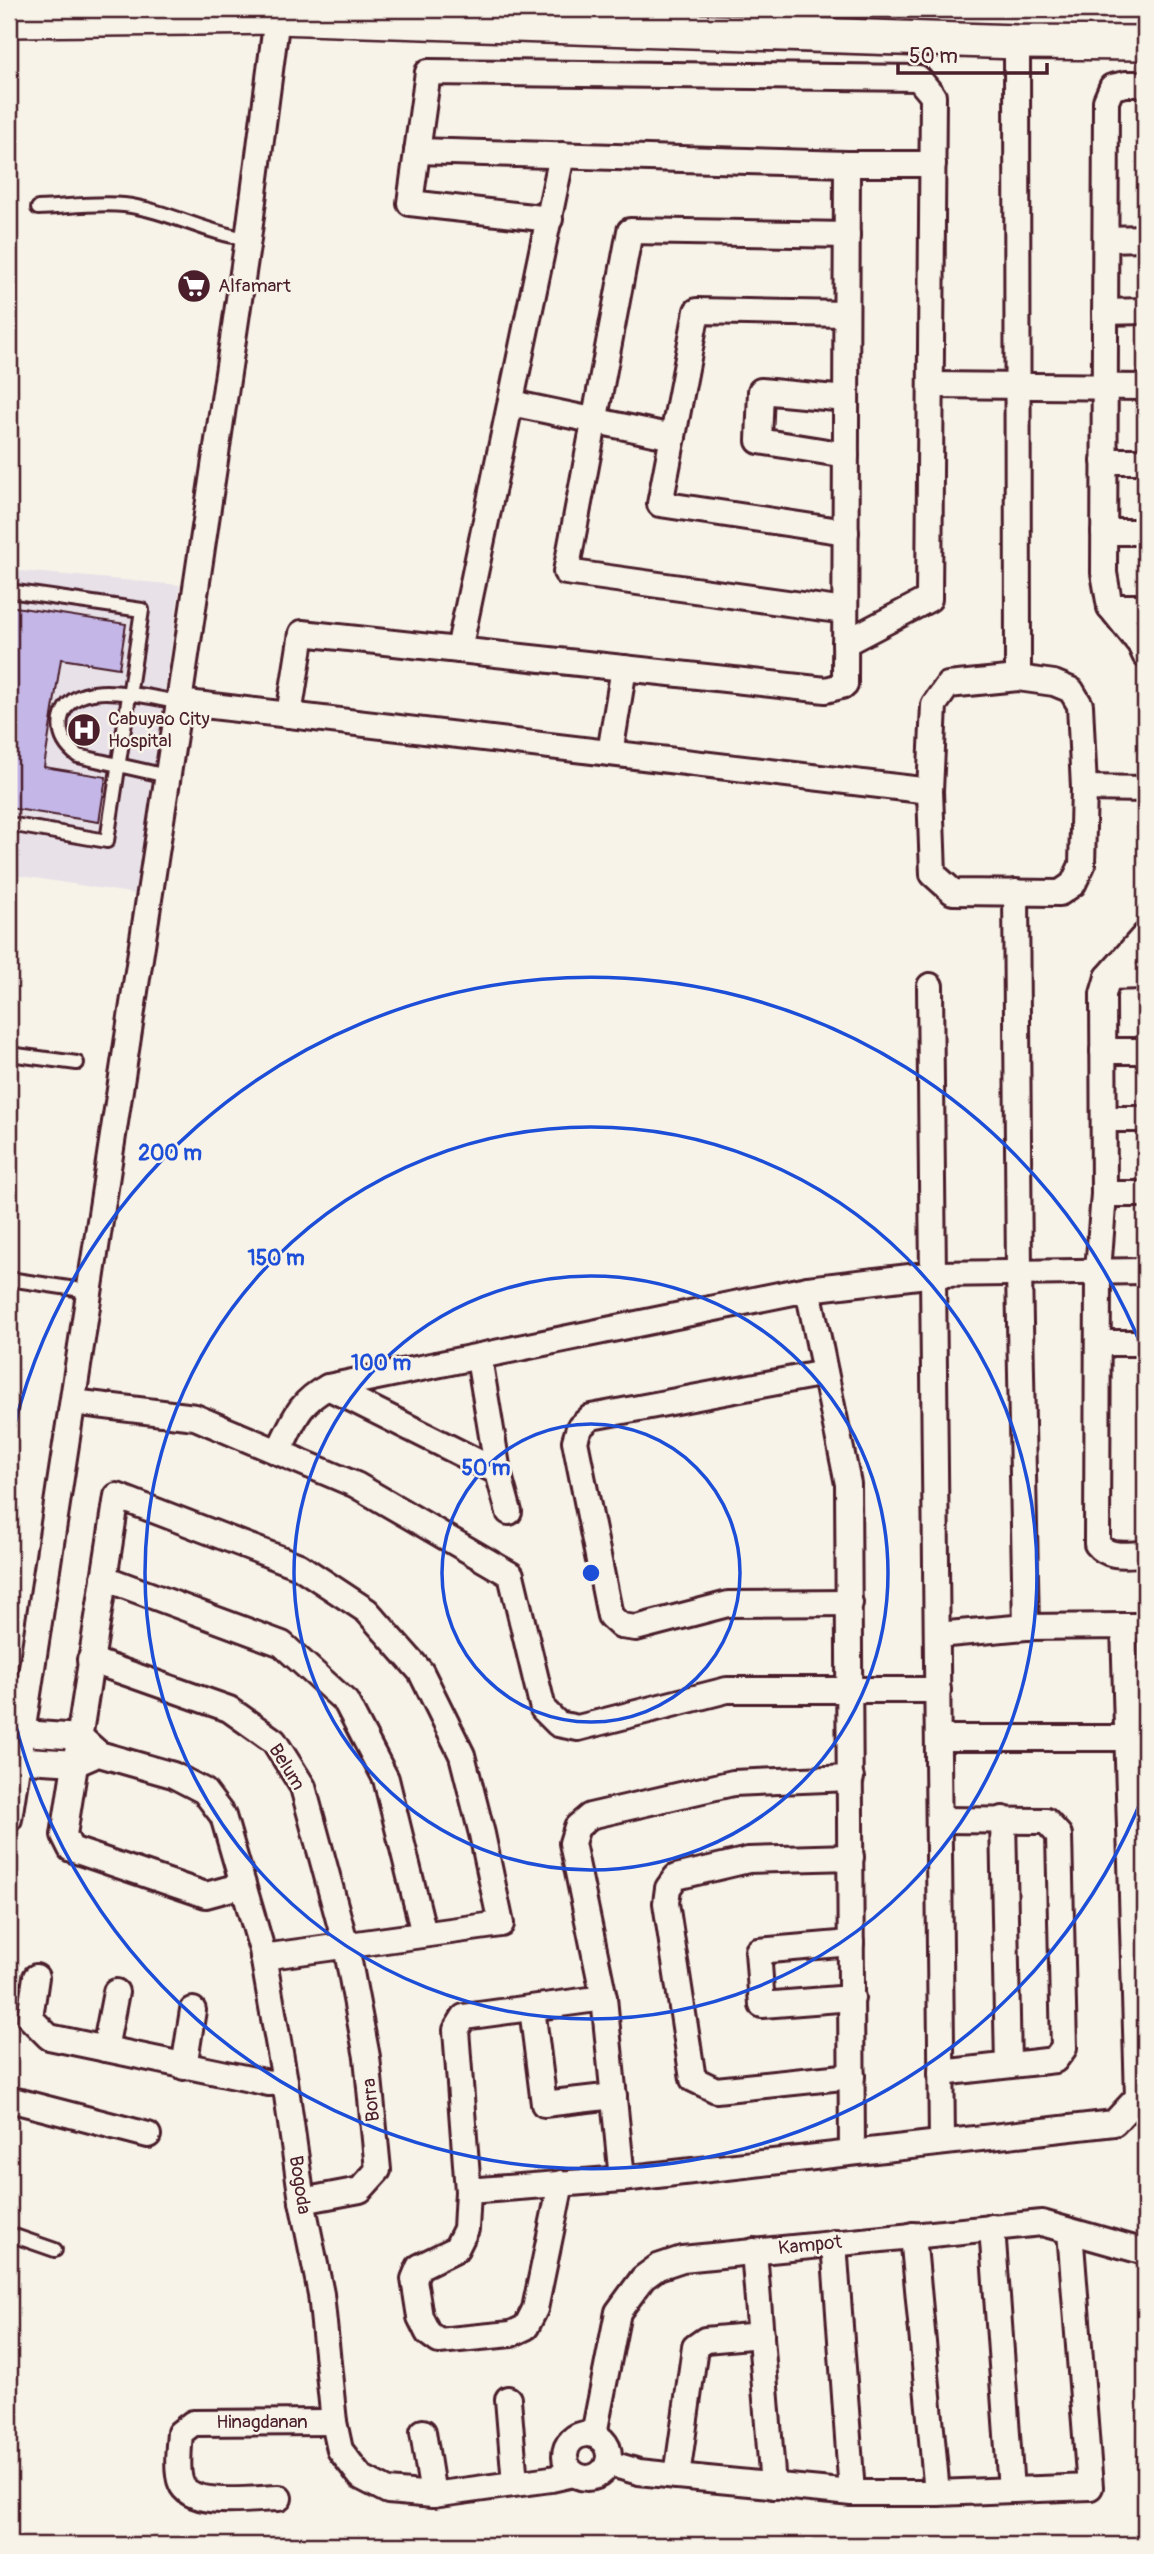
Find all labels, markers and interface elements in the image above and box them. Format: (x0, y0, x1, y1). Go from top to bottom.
scale bar (898, 32, 1047, 76)
text: 50 m (909, 43, 958, 70)
supermarket icon: Alfamart (175, 267, 213, 305)
place label: Alfamart (218, 274, 291, 298)
place label: Cabuyao City Hospital (108, 707, 210, 753)
hospital icon: Cabuyao City Hospital (65, 711, 103, 749)
text: 200 m (138, 1140, 202, 1167)
text: 150 m (247, 1245, 305, 1272)
text: 100 m (351, 1350, 411, 1377)
text: 50 m (462, 1455, 511, 1482)
centre of rings (579, 1561, 603, 1585)
street label: Belum (263, 1739, 311, 1795)
street label: Borra (357, 2077, 385, 2123)
street label: Bogoda (284, 2154, 316, 2216)
street label: Kampot (777, 2230, 843, 2260)
street label: Hinagdanan (216, 2410, 308, 2434)

